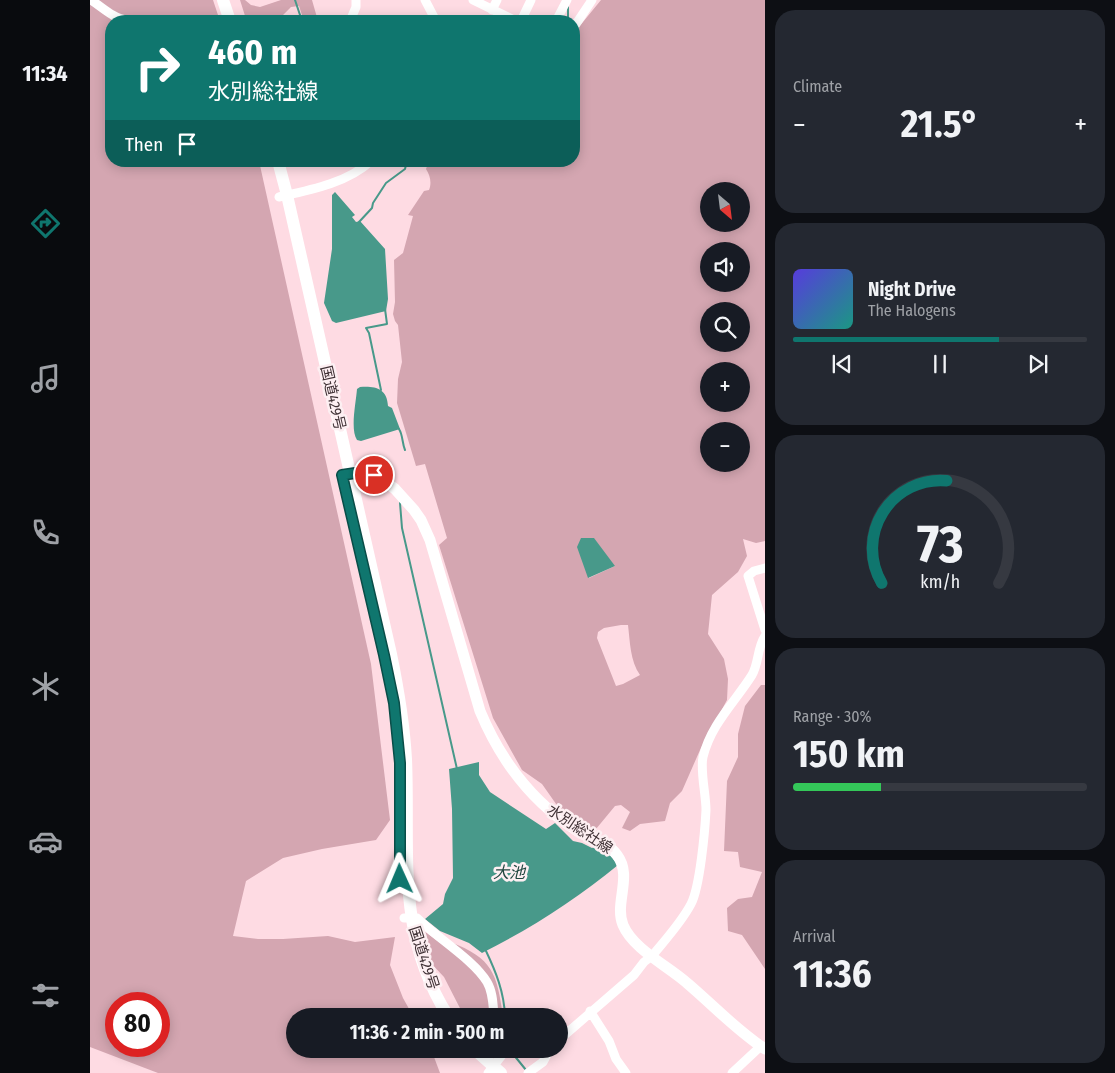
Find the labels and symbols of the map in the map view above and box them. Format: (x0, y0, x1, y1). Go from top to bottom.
north arrow (700, 182, 750, 232)
street label: 国道429号 (317, 364, 349, 432)
pin (353, 454, 395, 496)
street label: 水別総社線 (544, 801, 616, 857)
position arrow (373, 852, 425, 904)
water label: 大池 (493, 863, 527, 882)
street label: 国道429号 (405, 924, 443, 992)
speed limit sign: 80 (105, 992, 170, 1057)

